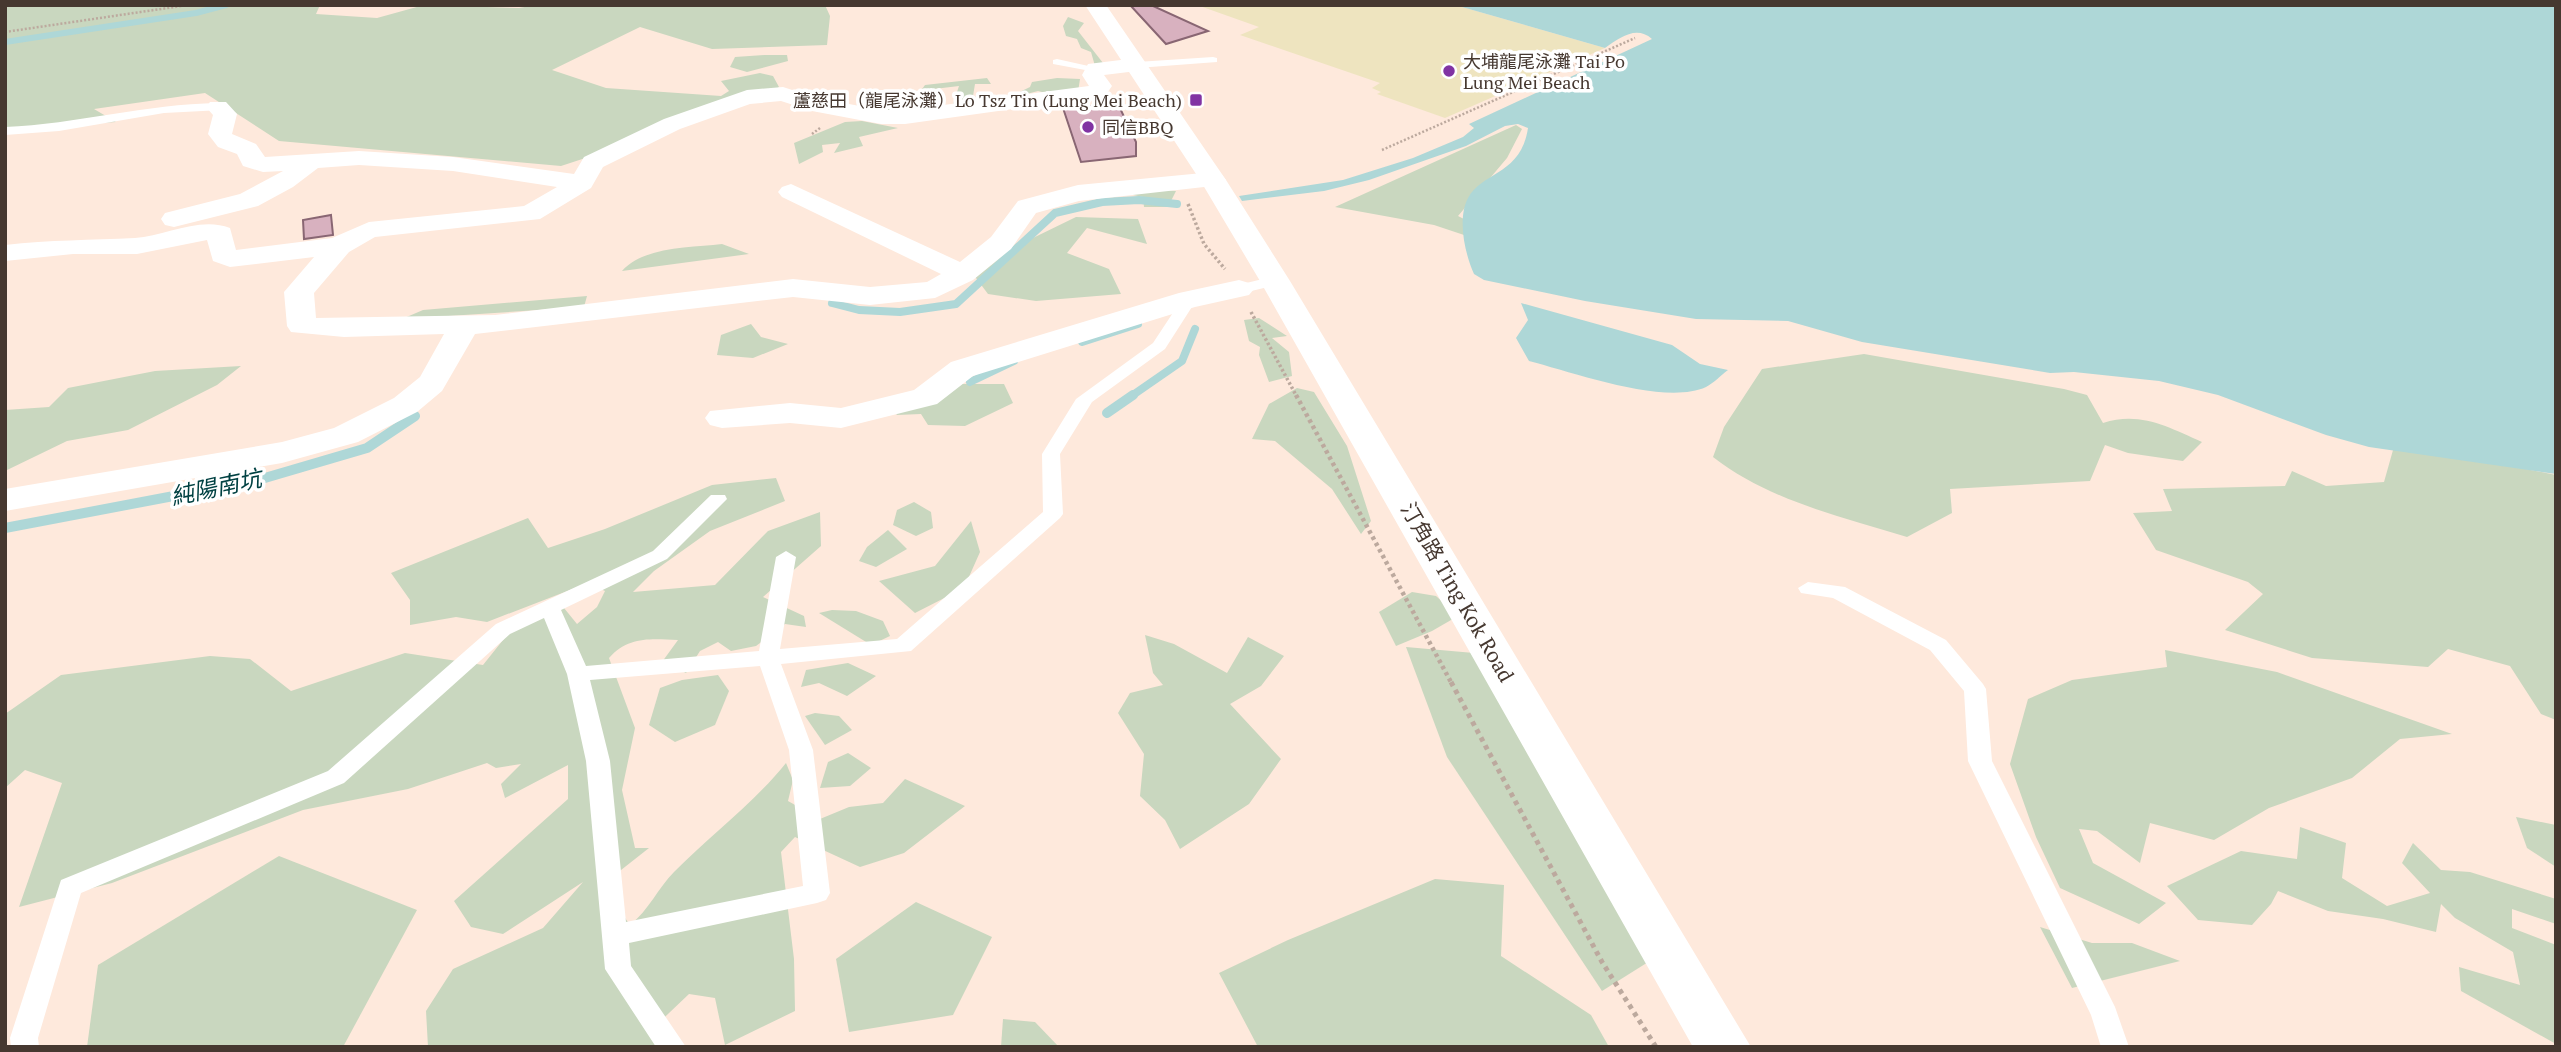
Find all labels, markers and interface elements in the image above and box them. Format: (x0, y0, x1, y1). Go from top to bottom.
place label: 大埔龍尾泳灘 Tai Po Lung Mei Beach (1463, 49, 1625, 94)
marker: 大埔龍尾泳灘 Tai Po Lung Mei Beach (1441, 63, 1457, 79)
place label: 蘆慈田（龍尾泳灘）Lo Tsz Tin (Lung Mei Beach) (793, 88, 1182, 112)
marker: 蘆慈田（龍尾泳灘）Lo Tsz Tin (Lung Mei Beach) (1188, 92, 1204, 108)
place label: 同信BBQ (1102, 115, 1174, 139)
marker: 同信BBQ (1080, 119, 1096, 135)
water label: 純陽南坑 (168, 462, 267, 512)
street label: 汀角路 Ting Kok Road (1395, 497, 1521, 687)

